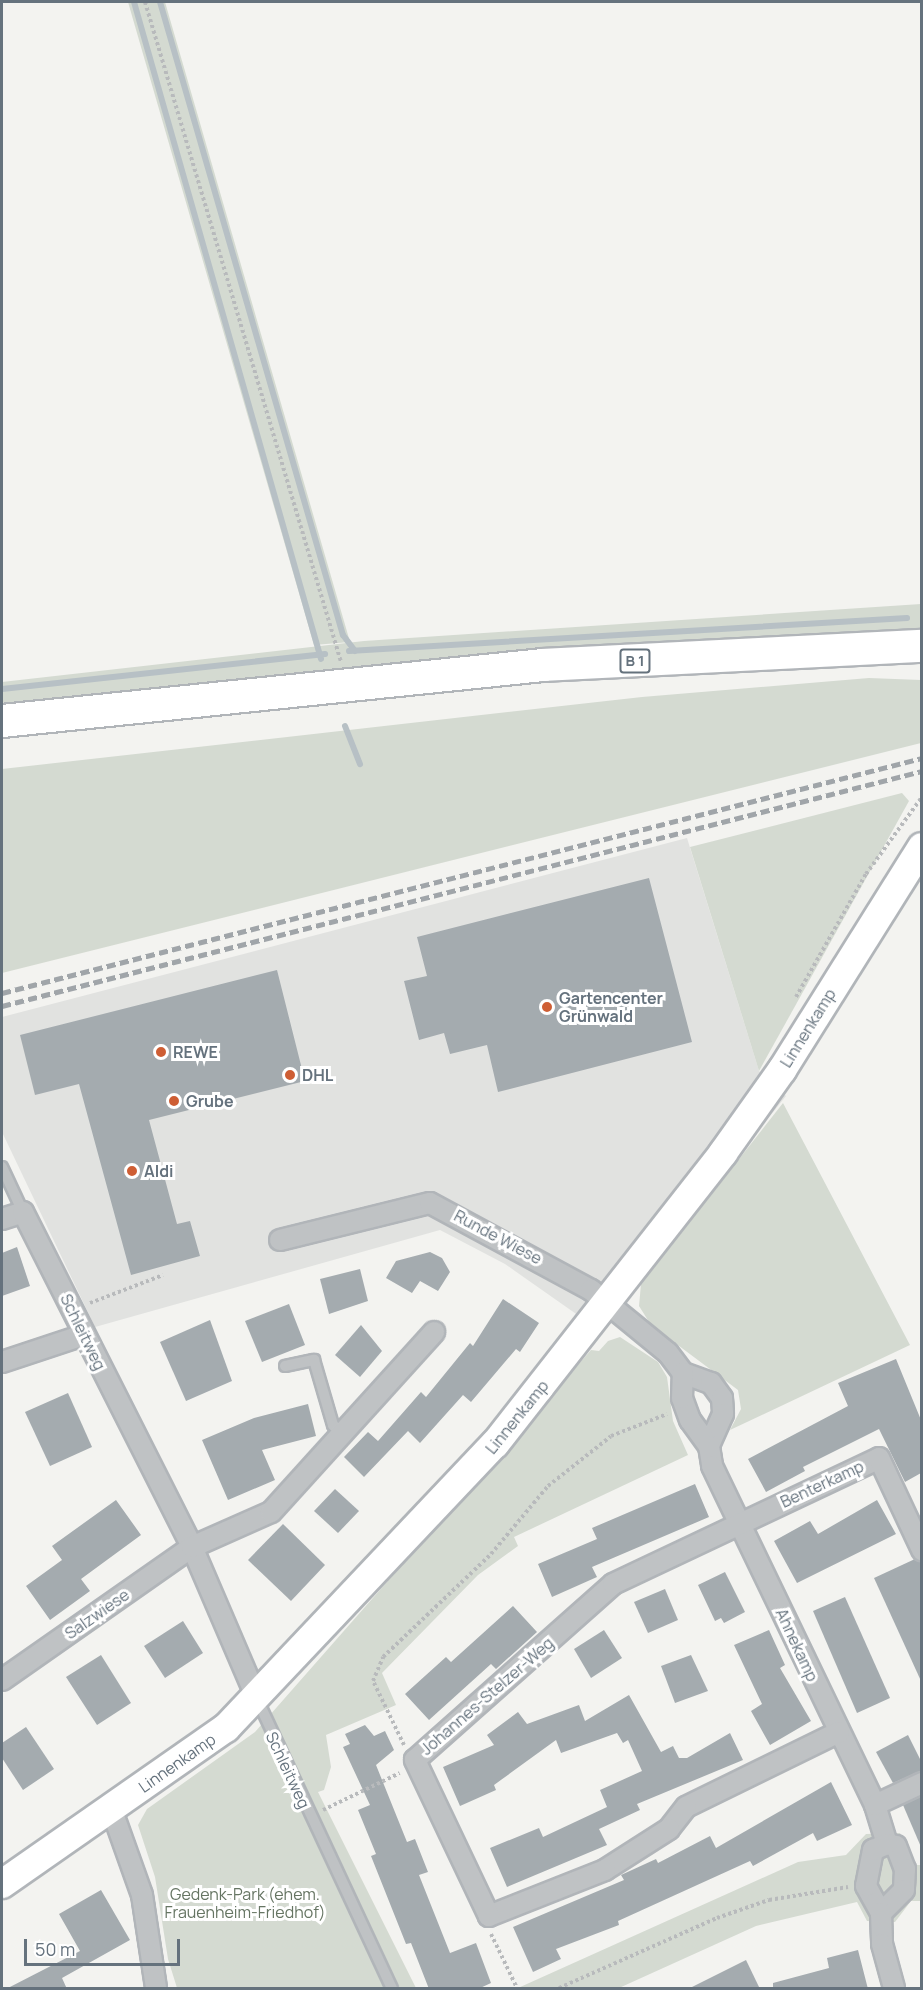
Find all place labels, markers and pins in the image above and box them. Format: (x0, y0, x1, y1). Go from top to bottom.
place label: Gartencenter Grünwald (559, 988, 663, 1026)
marker: Gartencenter Grünwald (540, 1000, 554, 1014)
place label: REWE (173, 1042, 218, 1062)
marker: REWE (154, 1045, 168, 1059)
place label: DHL (302, 1065, 333, 1085)
marker: DHL (283, 1068, 297, 1082)
place label: Grube (186, 1091, 234, 1111)
marker: Grube (167, 1094, 181, 1108)
place label: Aldi (144, 1161, 174, 1181)
marker: Aldi (125, 1164, 139, 1178)

